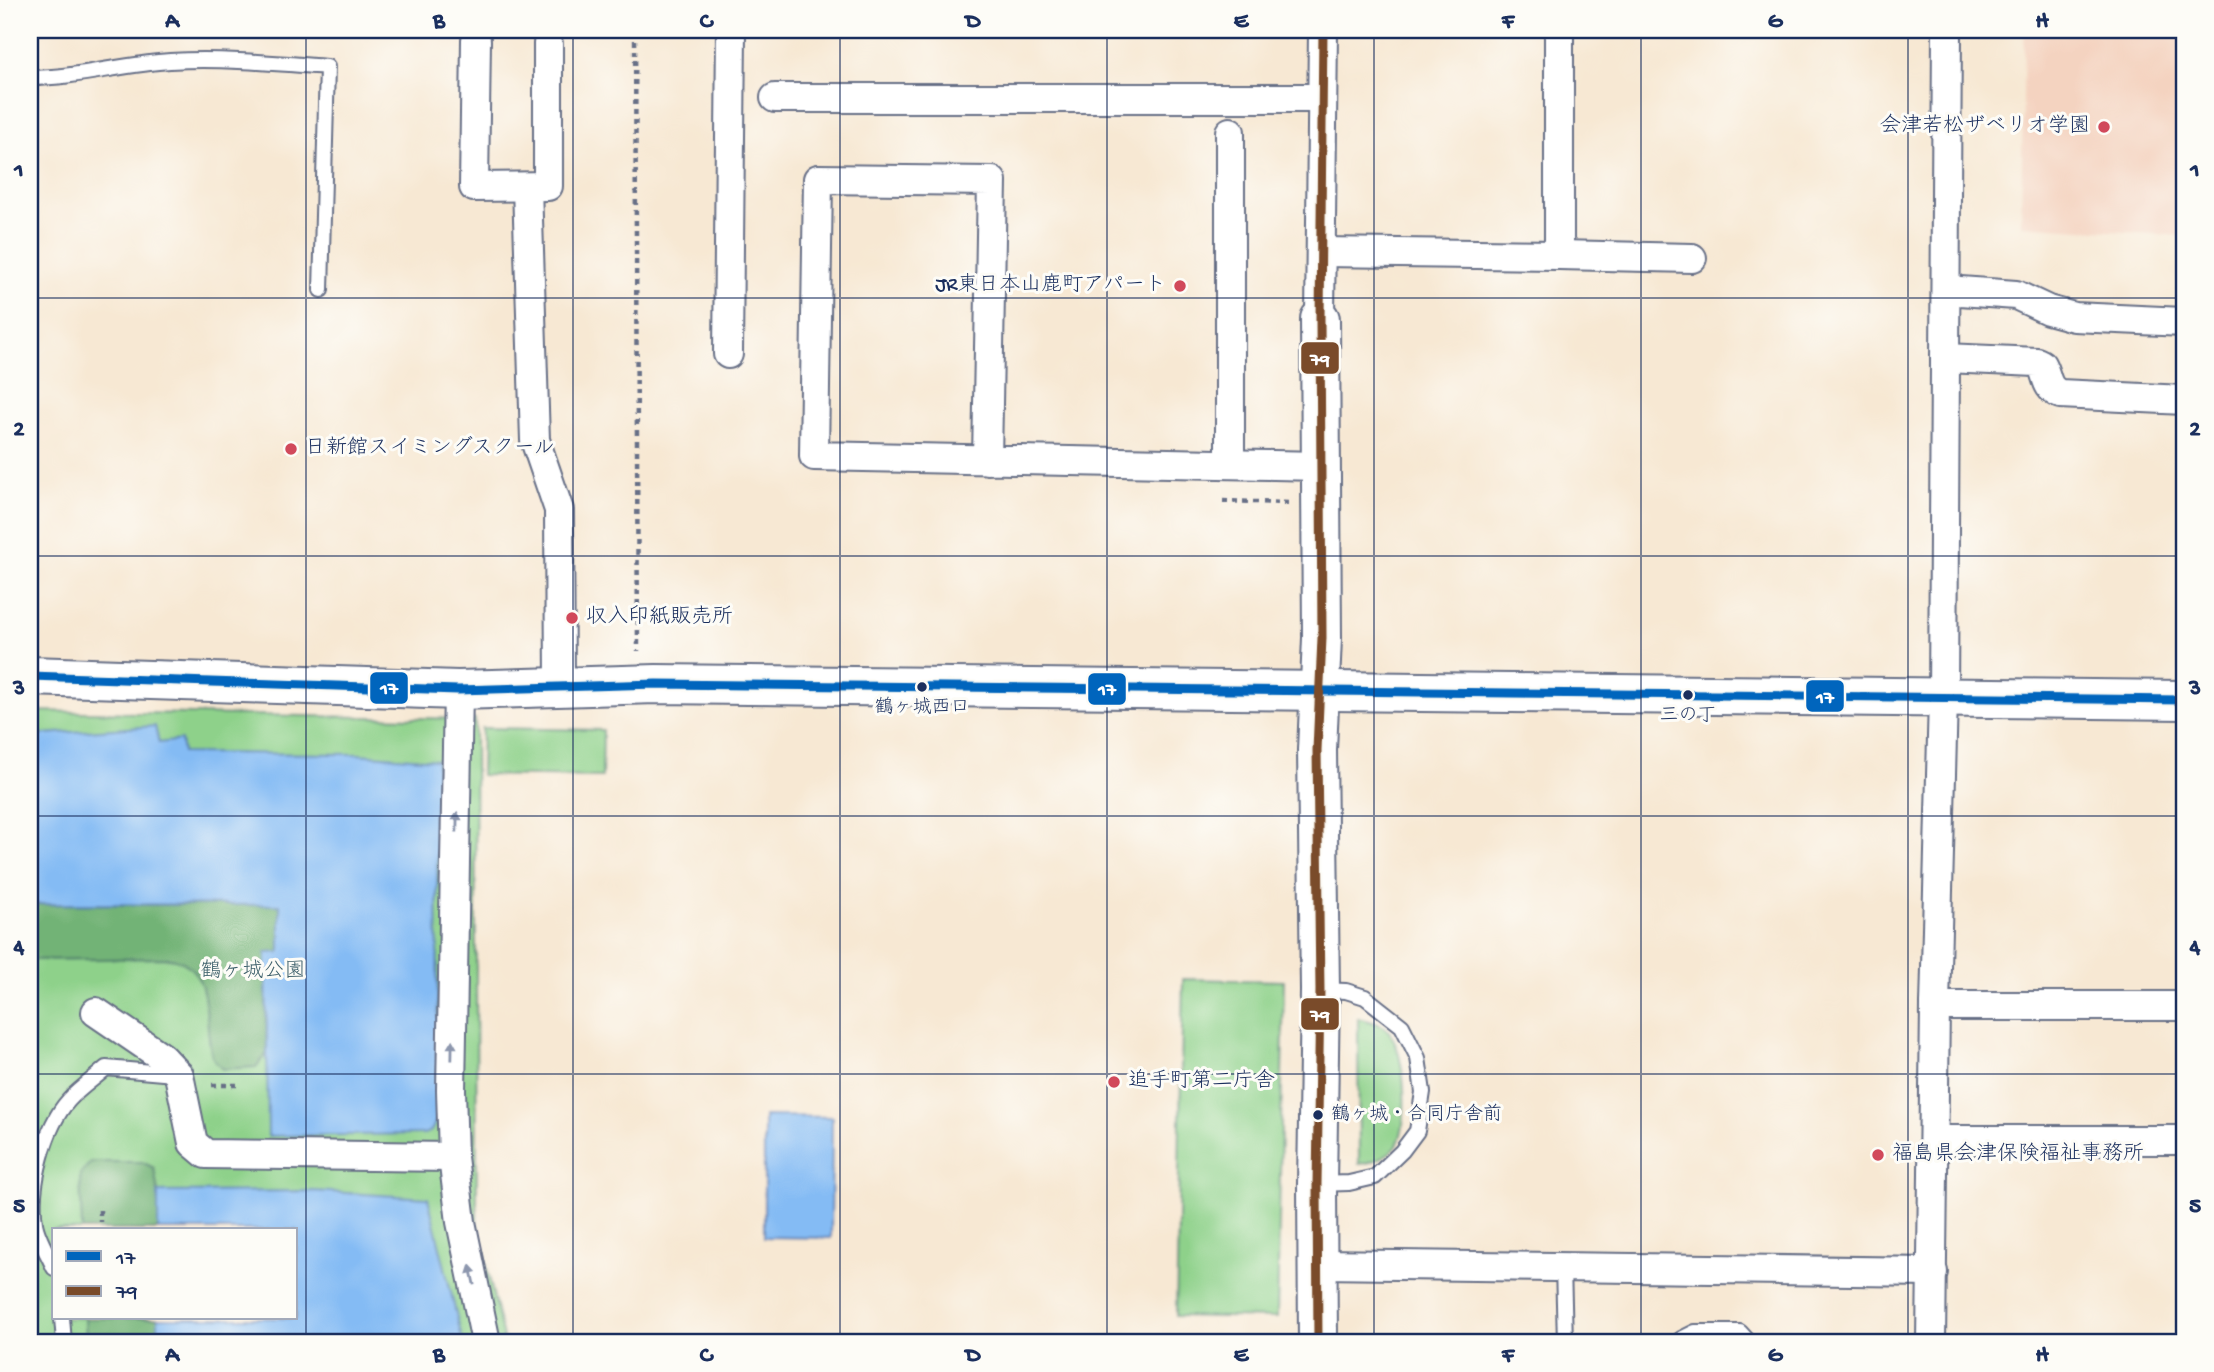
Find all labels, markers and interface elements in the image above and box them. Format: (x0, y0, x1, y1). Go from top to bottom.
text: A (164, 9, 180, 36)
text: B (432, 9, 446, 36)
text: C (700, 9, 715, 36)
text: D (964, 9, 982, 36)
text: E (1234, 9, 1250, 36)
text: F (1501, 9, 1516, 36)
text: G (1768, 9, 1784, 36)
text: H (2035, 9, 2049, 36)
place label: 会津若松ザベリオ学園 (1880, 113, 2090, 140)
marker: 会津若松ザベリオ学園 (2096, 119, 2112, 135)
text: 1 (13, 158, 24, 185)
text: 1 (2189, 158, 2200, 185)
place label: JR東日本山鹿町アパート (935, 272, 1166, 299)
marker: JR東日本山鹿町アパート (1172, 278, 1188, 294)
line badge: 79 (1300, 341, 1340, 375)
text: 79 (1309, 350, 1330, 373)
text: 2 (13, 417, 25, 444)
text: 2 (2189, 417, 2201, 444)
place label: 日新館スイミングスクール (305, 436, 554, 462)
marker: 日新館スイミングスクール (283, 441, 299, 457)
place label: 収入印紙販売所 (586, 604, 733, 631)
marker: 収入印紙販売所 (564, 610, 580, 626)
line badge: 17 (369, 671, 409, 705)
line badge: 17 (1087, 672, 1127, 706)
text: 3 (12, 676, 25, 703)
text: 3 (2188, 676, 2201, 703)
text: 17 (379, 679, 399, 702)
line badge: 17 (1805, 679, 1845, 713)
marker: 鶴ヶ城西口 (915, 680, 929, 694)
text: 17 (1097, 680, 1117, 703)
marker: 三の丁 (1681, 688, 1695, 702)
text: 17 (1815, 688, 1835, 711)
place label: 鶴ヶ城西口 (874, 696, 970, 720)
place label: 三の丁 (1659, 705, 1717, 728)
one-way arrow (451, 811, 463, 833)
text: 4 (13, 935, 25, 962)
text: 4 (2189, 935, 2201, 962)
park label: 鶴ヶ城公園 (201, 959, 306, 985)
line badge: 79 (1300, 997, 1340, 1031)
text: 79 (1309, 1006, 1330, 1029)
one-way arrow (446, 1038, 458, 1060)
place label: 追手町第二庁舎 (1128, 1068, 1275, 1095)
marker: 追手町第二庁舎 (1106, 1074, 1122, 1090)
place label: 鶴ヶ城・合同庁舎前 (1331, 1103, 1502, 1127)
marker: 鶴ヶ城・合同庁舎前 (1311, 1108, 1325, 1122)
place label: 福島県会津保険福祉事務所 (1892, 1141, 2144, 1168)
marker: 福島県会津保険福祉事務所 (1870, 1147, 1886, 1163)
text: 5 (13, 1194, 25, 1221)
text: 5 (2189, 1194, 2201, 1221)
legend (52, 1228, 298, 1320)
text: 17 (115, 1248, 136, 1273)
one-way arrow (466, 1264, 477, 1286)
text: 79 (115, 1282, 138, 1307)
text: A (164, 1343, 180, 1370)
text: B (432, 1343, 446, 1370)
text: C (700, 1343, 715, 1370)
text: D (964, 1343, 982, 1370)
text: E (1234, 1343, 1250, 1370)
text: F (1501, 1343, 1516, 1370)
text: G (1768, 1343, 1784, 1370)
text: H (2035, 1343, 2049, 1370)

